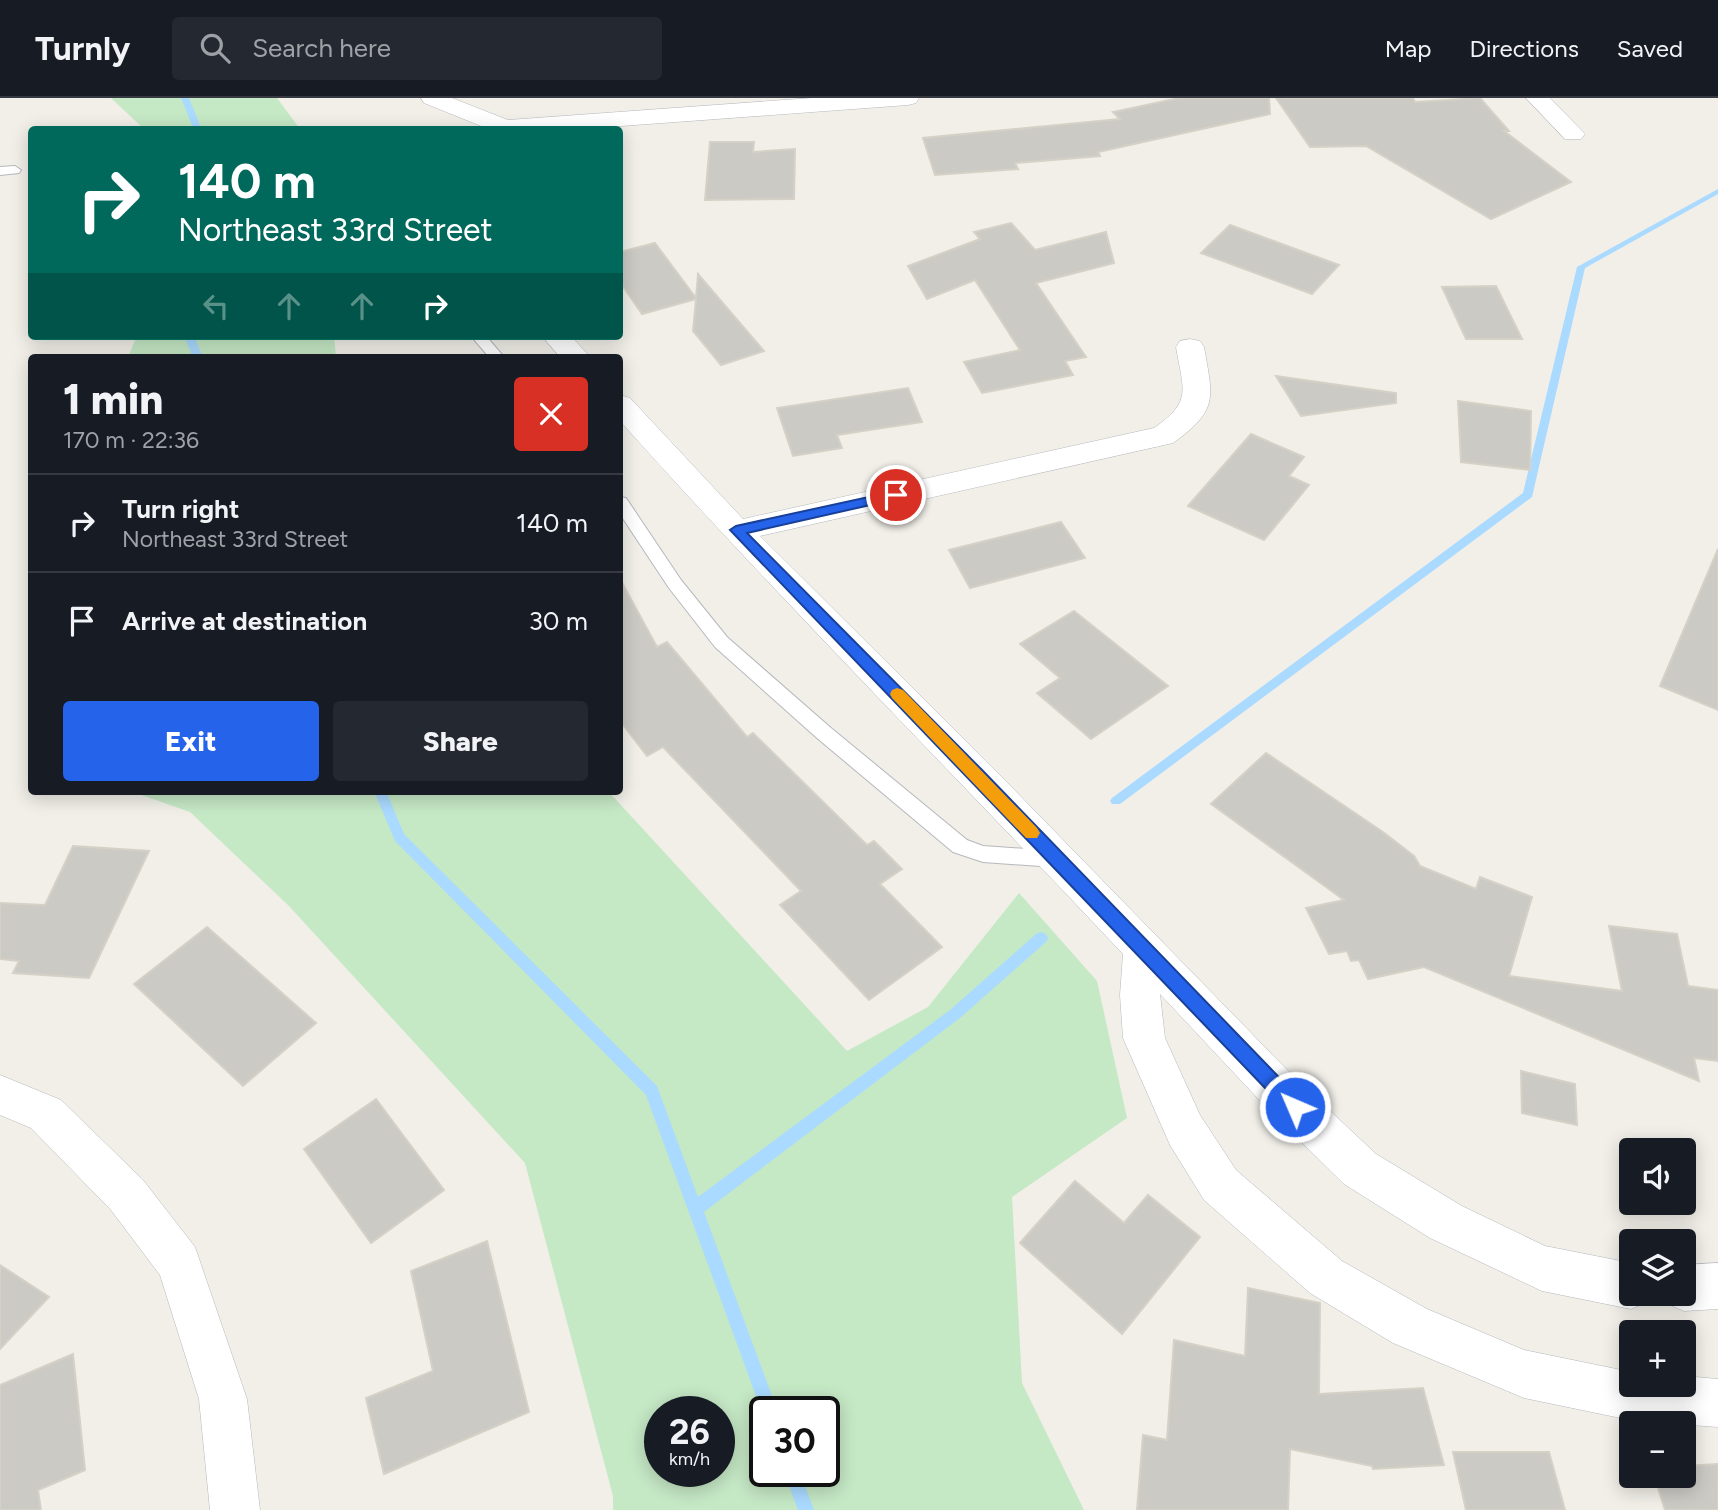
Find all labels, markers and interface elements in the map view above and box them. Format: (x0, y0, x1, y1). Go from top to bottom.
search box (172, 17, 662, 80)
text: Turnly (35, 29, 130, 68)
icon: search (196, 29, 234, 67)
text: Search here (252, 32, 391, 64)
text: Map (1385, 34, 1431, 63)
text: Directions (1469, 34, 1579, 63)
text: Saved (1617, 34, 1683, 63)
text: 140 m (178, 151, 316, 210)
icon: right (63, 154, 154, 245)
text: Northeast 33rd Street (178, 211, 493, 249)
icon: left (197, 287, 235, 325)
icon: ahead (270, 287, 308, 325)
icon: ahead (343, 287, 381, 325)
icon: right (416, 287, 454, 325)
text: 1 min (63, 374, 163, 425)
button: close (514, 377, 588, 451)
text: 170 m · 22:36 (63, 426, 199, 454)
pin (866, 465, 926, 525)
icon: arrive (877, 476, 915, 514)
text: Turn right (122, 493, 239, 525)
icon: right (63, 504, 101, 542)
text: 140 m (516, 507, 588, 539)
text: Northeast 33rd Street (122, 525, 348, 553)
icon: arrive (63, 602, 101, 640)
text: Arrive at destination (122, 605, 367, 637)
text: 30 m (529, 605, 588, 637)
button: Exit (63, 701, 319, 781)
button: Share (333, 701, 588, 781)
position arrow (1258, 1070, 1332, 1144)
map controls (1619, 1138, 1696, 1488)
button: sound (1619, 1138, 1696, 1215)
button: layers (1619, 1229, 1696, 1306)
button: + (1619, 1320, 1696, 1397)
speed limit sign: 30 (749, 1396, 840, 1487)
text: 26 (669, 1411, 710, 1453)
button: − (1619, 1411, 1696, 1488)
text: km/h (669, 1448, 710, 1470)

